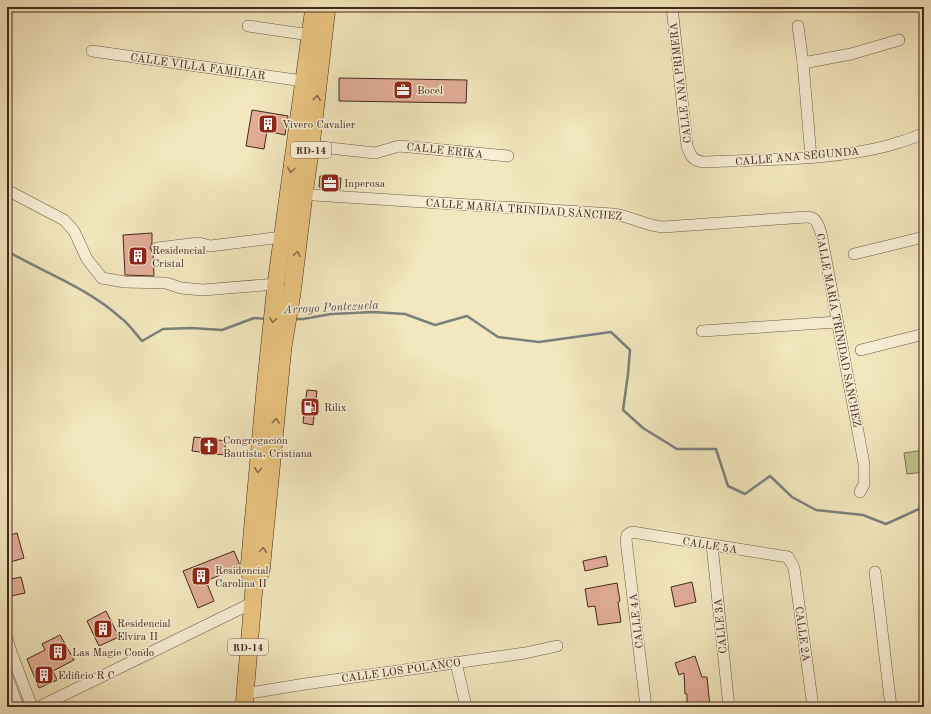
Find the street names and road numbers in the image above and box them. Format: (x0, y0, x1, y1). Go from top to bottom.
street label: CALLE ANA PRIMERA (669, 21, 694, 144)
street label: CALLE VILLA FAMILIAR (130, 53, 266, 82)
road number: RD-14 (291, 142, 331, 158)
street label: CALLE ERIKA (406, 142, 484, 161)
street label: CALLE ANA SEGUNDA (735, 147, 860, 168)
street label: CALLE MARÍA TRINIDAD SÁNCHEZ (425, 196, 623, 223)
street label: CALLE MARÍA TRINIDAD SÁNCHEZ (813, 232, 864, 428)
street label: CALLE 5A (682, 537, 739, 556)
street label: CALLE 4A (629, 592, 646, 649)
street label: CALLE 3A (713, 597, 730, 654)
street label: CALLE 2A (792, 606, 811, 663)
road number: RD-14 (228, 639, 268, 655)
street label: CALLE LOS POLANCO (341, 658, 462, 685)

